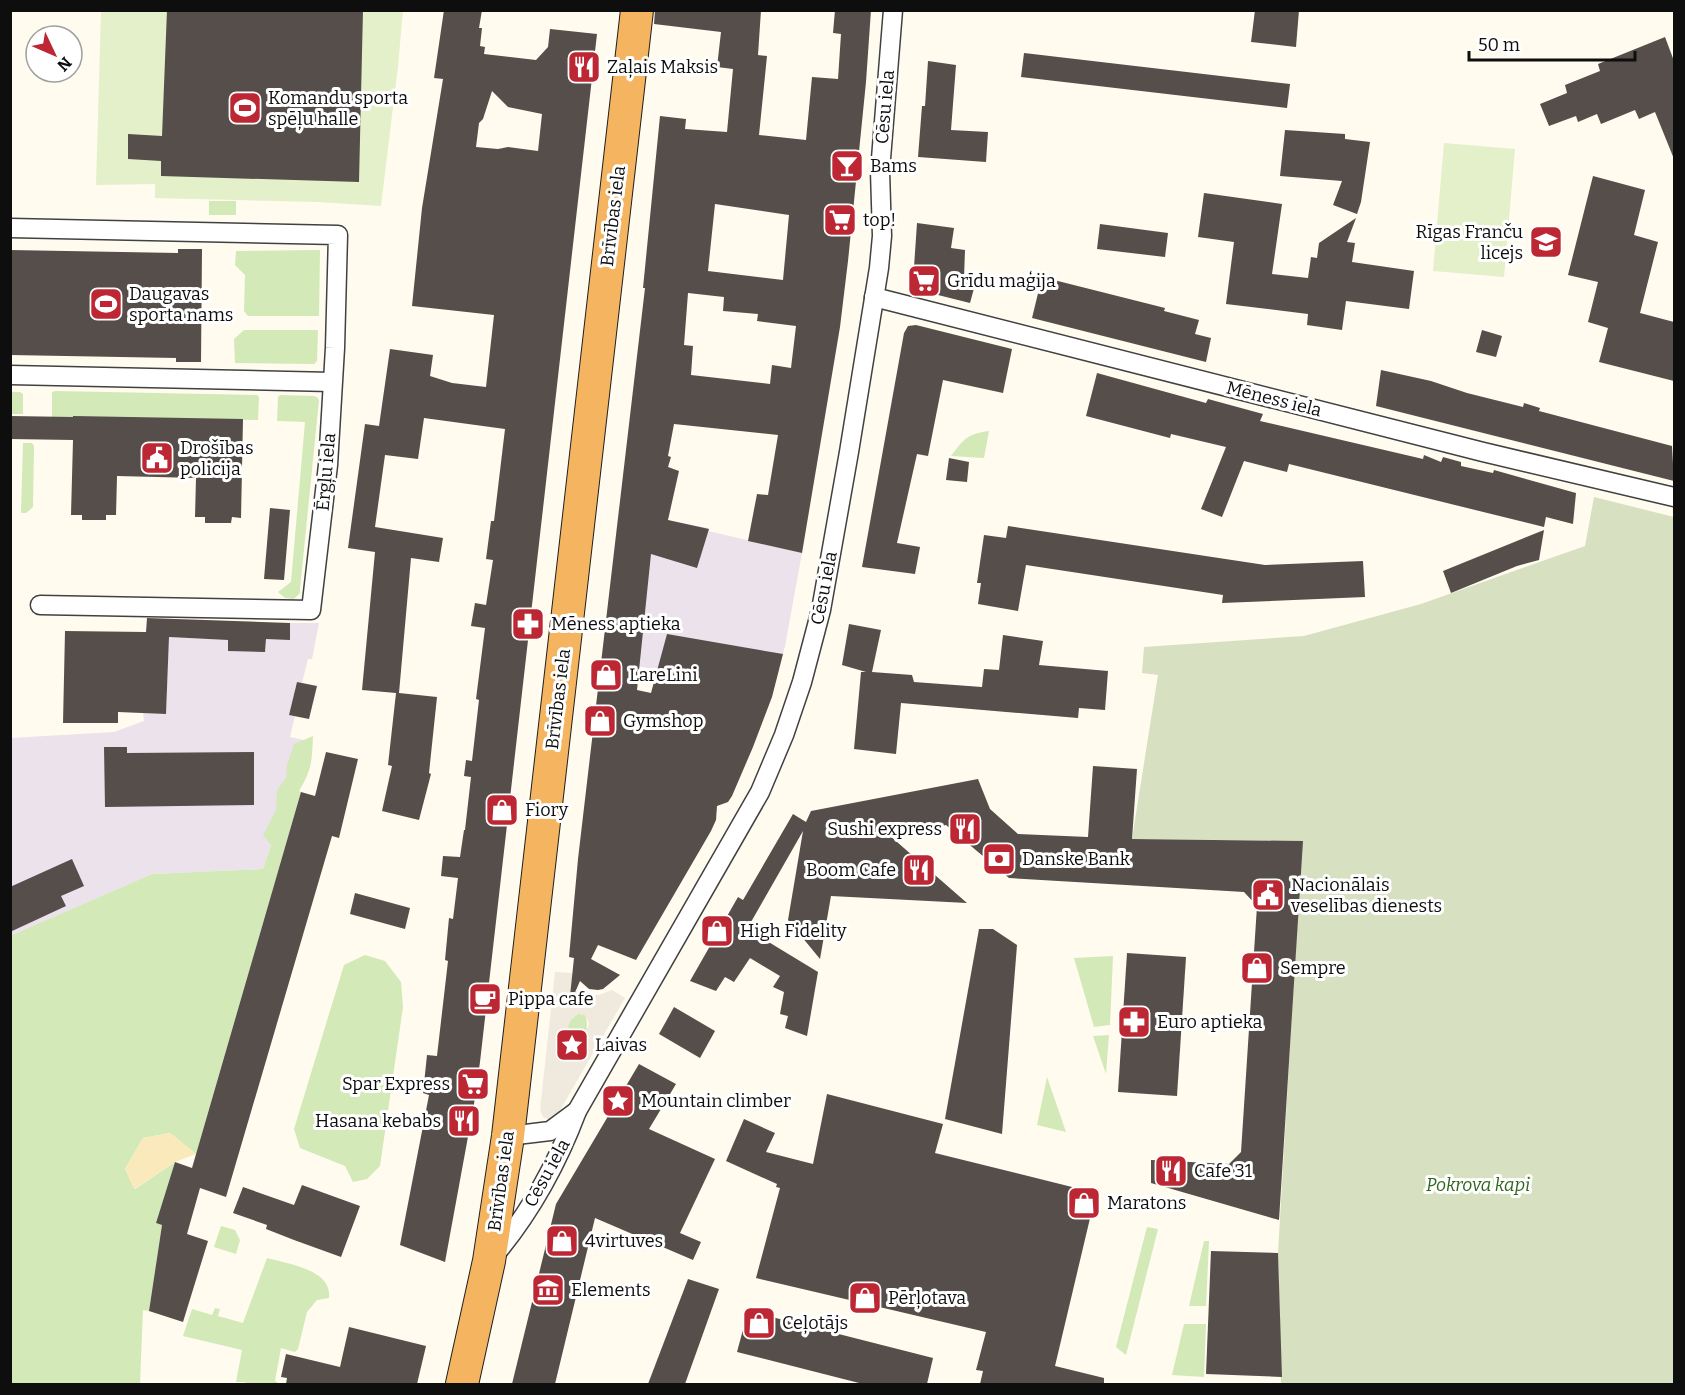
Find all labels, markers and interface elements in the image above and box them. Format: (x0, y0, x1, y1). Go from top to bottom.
north arrow (24, 24, 84, 84)
scale bar (1469, 24, 1636, 62)
text: 50 m (1478, 34, 1520, 56)
restaurant icon: Zaļais Maksis (566, 49, 602, 85)
text: N (53, 53, 76, 75)
place label: Zaļais Maksis (607, 56, 718, 79)
street label: Cēsu iela (871, 69, 899, 145)
place label: Komandu sporta spēļu halle (268, 87, 408, 131)
sports icon: Komandu sporta spēļu halle (227, 90, 263, 126)
bar icon: Bams (829, 148, 865, 184)
place label: Bams (870, 155, 917, 177)
street label: Brīvības iela (596, 164, 630, 268)
supermarket icon: top! (822, 202, 858, 238)
place label: top! (863, 209, 896, 231)
place label: Rīgas Franču licejs (1416, 221, 1523, 264)
school or university icon: Rīgas Franču licejs (1528, 224, 1564, 260)
supermarket icon: Grīdu maģija (906, 263, 942, 299)
place label: Grīdu maģija (947, 270, 1056, 292)
place label: Daugavas sporta nams (129, 283, 233, 326)
sports icon: Daugavas sporta nams (88, 286, 124, 322)
street label: Mēness iela (1224, 377, 1324, 422)
street label: Ērgļu iela (312, 432, 341, 512)
place label: Drošības policija (180, 437, 254, 480)
public building icon: Drošības policija (139, 440, 175, 476)
street label: Cēsu iela (806, 549, 842, 627)
pharmacy icon: Mēness aptieka (510, 606, 546, 642)
place label: Mēness aptieka (551, 613, 681, 635)
street label: Brīvības iela (541, 647, 575, 751)
shop icon: LareLini (588, 657, 624, 693)
place label: LareLini (629, 664, 698, 686)
shop icon: Gymshop (582, 703, 618, 739)
place label: Gymshop (623, 710, 703, 732)
shop icon: Fiory (484, 792, 520, 828)
place label: Fiory (525, 799, 569, 821)
restaurant icon: Sushi express (947, 811, 983, 847)
place label: Sushi express (827, 818, 942, 840)
bank icon: Danske Bank (981, 841, 1017, 877)
place label: Danske Bank (1022, 848, 1131, 870)
restaurant icon: Boom Cafe (901, 852, 937, 888)
place label: Boom Cafe (806, 859, 896, 881)
place label: Nacionālais veselības dienests (1290, 874, 1442, 917)
public building icon: Nacionālais veselības dienests (1250, 877, 1286, 913)
shop icon: High Fidelity (699, 913, 735, 949)
place label: High Fidelity (740, 920, 847, 942)
shop icon: Sempre (1239, 950, 1275, 986)
place label: Sempre (1280, 957, 1346, 979)
cafe icon: Pippa cafe (467, 981, 503, 1017)
place label: Pippa cafe (508, 988, 594, 1010)
pharmacy icon: Euro aptieka (1116, 1004, 1152, 1040)
place label: Euro aptieka (1157, 1011, 1263, 1033)
place icon: Laivas (554, 1027, 590, 1063)
place label: Laivas (595, 1034, 647, 1056)
supermarket icon: Spar Express (455, 1066, 491, 1102)
place label: Spar Express (342, 1073, 450, 1095)
place icon: Mountain climber (600, 1083, 636, 1119)
place label: Mountain climber (641, 1090, 791, 1112)
restaurant icon: Hasana kebabs (446, 1103, 482, 1139)
place label: Hasana kebabs (315, 1110, 441, 1132)
street label: Brīvības iela (483, 1129, 519, 1233)
street label: Cēsu iela (519, 1135, 575, 1211)
restaurant icon: Cafe 31 (1153, 1153, 1189, 1189)
place label: Cafe 31 (1194, 1160, 1253, 1182)
park label: Pokrova kapi (1426, 1174, 1530, 1196)
shop icon: Maratons (1066, 1185, 1102, 1221)
place label: Maratons (1107, 1192, 1186, 1214)
shop icon: 4virtuves (544, 1223, 580, 1259)
place label: 4virtuves (585, 1230, 663, 1252)
museum icon: Elements (530, 1272, 566, 1308)
place label: Elements (571, 1279, 651, 1301)
shop icon: Pērļotava (847, 1280, 883, 1316)
place label: Pērļotava (888, 1287, 966, 1310)
shop icon: Ceļotājs (741, 1305, 777, 1341)
place label: Ceļotājs (782, 1312, 848, 1335)

